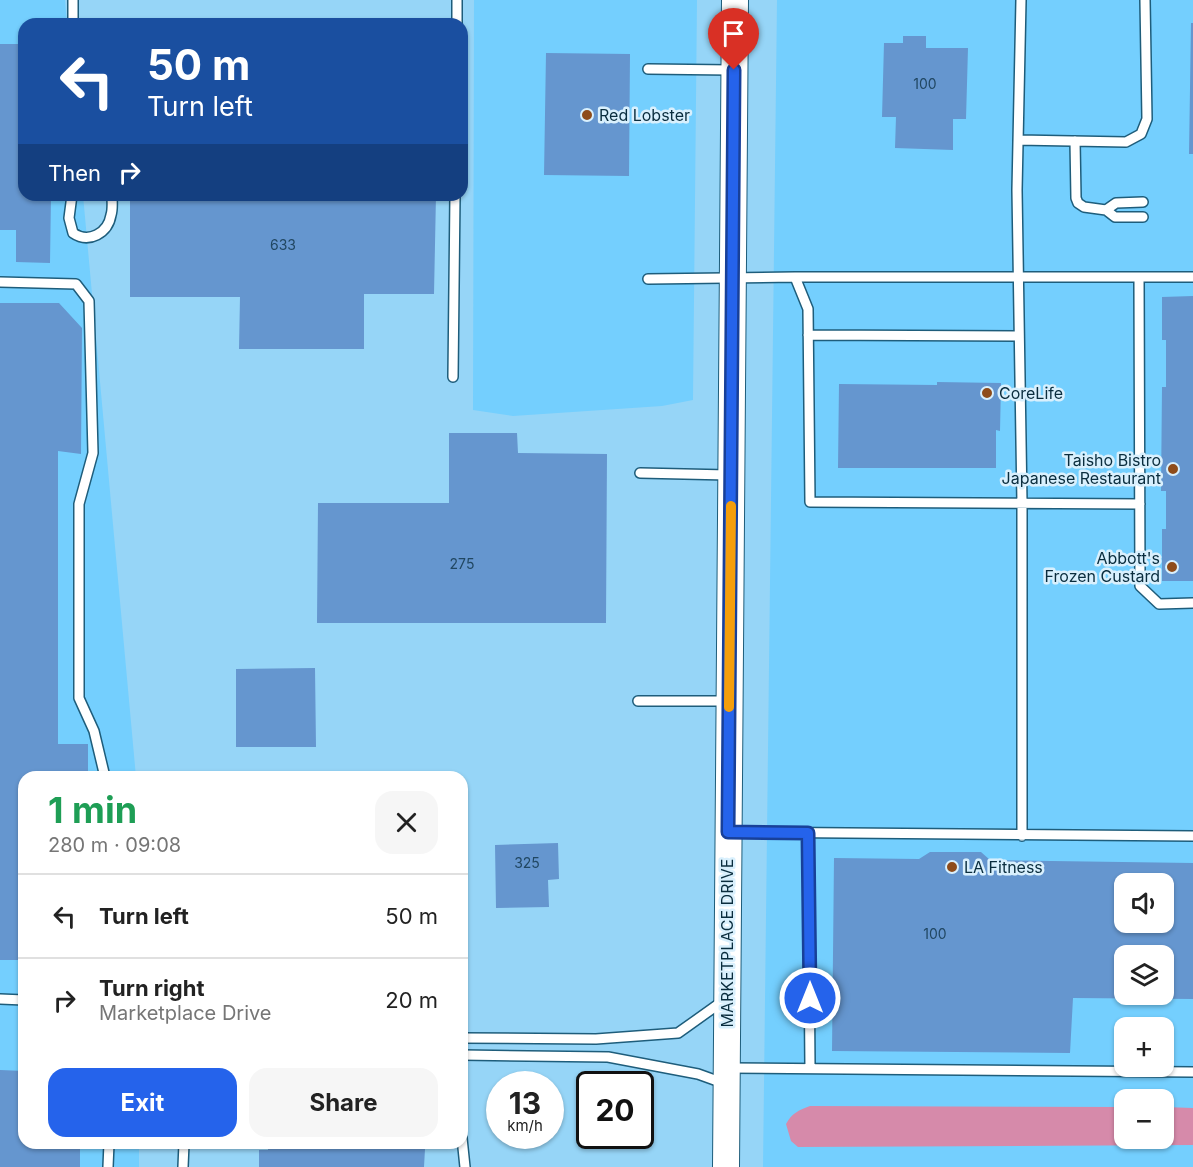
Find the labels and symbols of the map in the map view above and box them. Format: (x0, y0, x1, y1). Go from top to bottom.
pin (708, 8, 759, 70)
house number: 100 (913, 75, 937, 92)
place label: Red Lobster (599, 105, 690, 125)
marker: Red Lobster (580, 108, 594, 122)
house number: 633 (270, 236, 296, 253)
place label: CoreLife (999, 383, 1063, 403)
marker: CoreLife (980, 386, 994, 400)
place label: Taisho Bistro Japanese Restaurant (1002, 450, 1161, 488)
marker: Taisho Bistro Japanese Restaurant (1166, 462, 1180, 476)
place label: Abbott's Frozen Custard (1045, 548, 1160, 586)
house number: 275 (450, 555, 474, 572)
marker: Abbott's Frozen Custard (1165, 560, 1179, 574)
house number: 325 (514, 854, 540, 871)
place label: LA Fitness (964, 857, 1043, 877)
street label: MARKETPLACE DRIVE (717, 859, 737, 1027)
marker: LA Fitness (945, 860, 959, 874)
house number: 100 (923, 925, 947, 942)
position arrow (778, 966, 842, 1030)
speed limit sign: 20 (576, 1071, 654, 1149)

